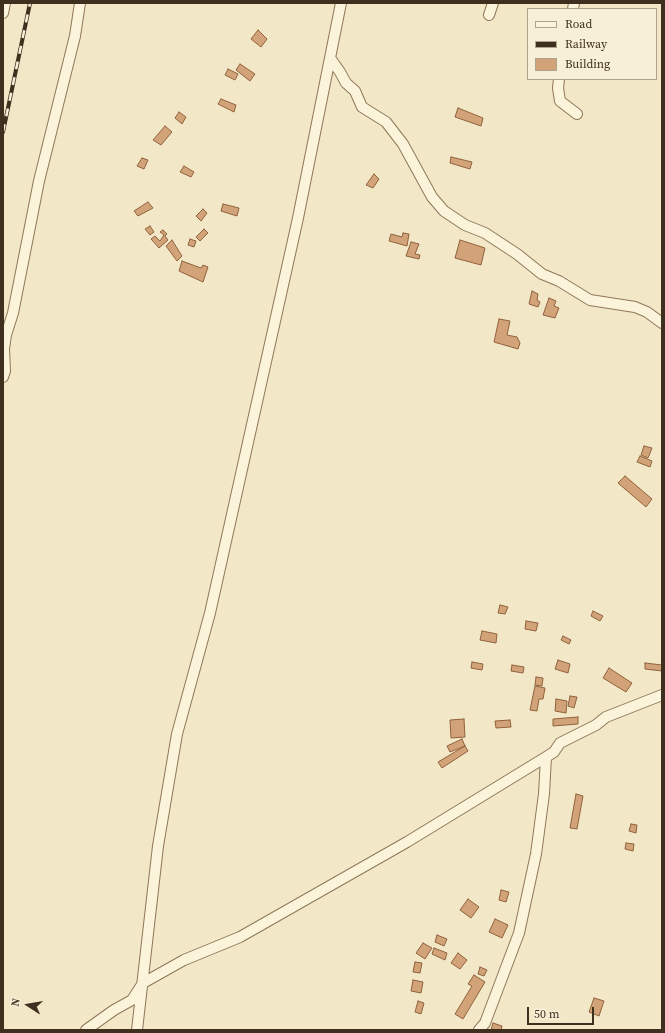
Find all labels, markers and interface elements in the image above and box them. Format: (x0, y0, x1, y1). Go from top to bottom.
legend (527, 8, 657, 80)
text: Road (565, 16, 592, 32)
text: Railway (565, 36, 607, 52)
text: Building (565, 56, 610, 72)
north arrow (8, 985, 48, 1025)
text: N (8, 997, 24, 1008)
scale bar (529, 999, 596, 1025)
text: 50 m (534, 1006, 560, 1022)

